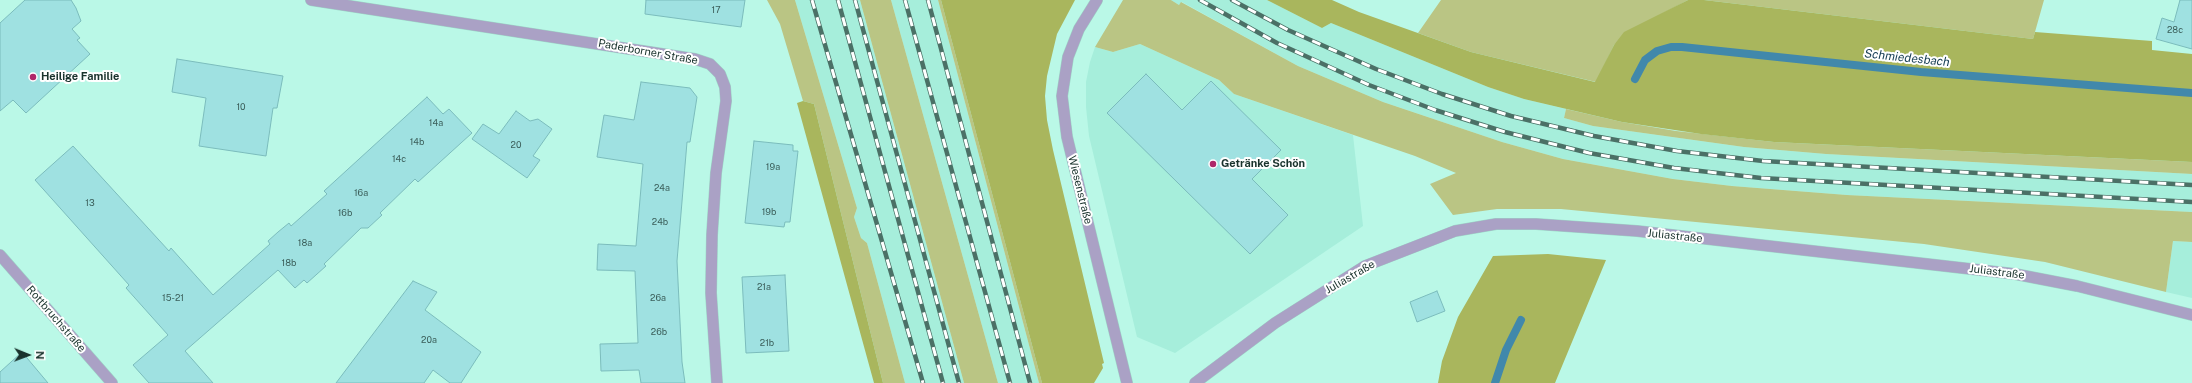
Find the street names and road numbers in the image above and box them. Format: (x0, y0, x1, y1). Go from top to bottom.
street label: Paderborner Straße (597, 37, 699, 67)
street label: Wiesenstraße (1065, 154, 1095, 226)
street label: Juliastraße (1647, 227, 1703, 245)
street label: Juliastraße (1323, 257, 1377, 297)
street label: Juliastraße (1969, 262, 2025, 282)
street label: Rottbruchstraße (24, 283, 88, 355)

